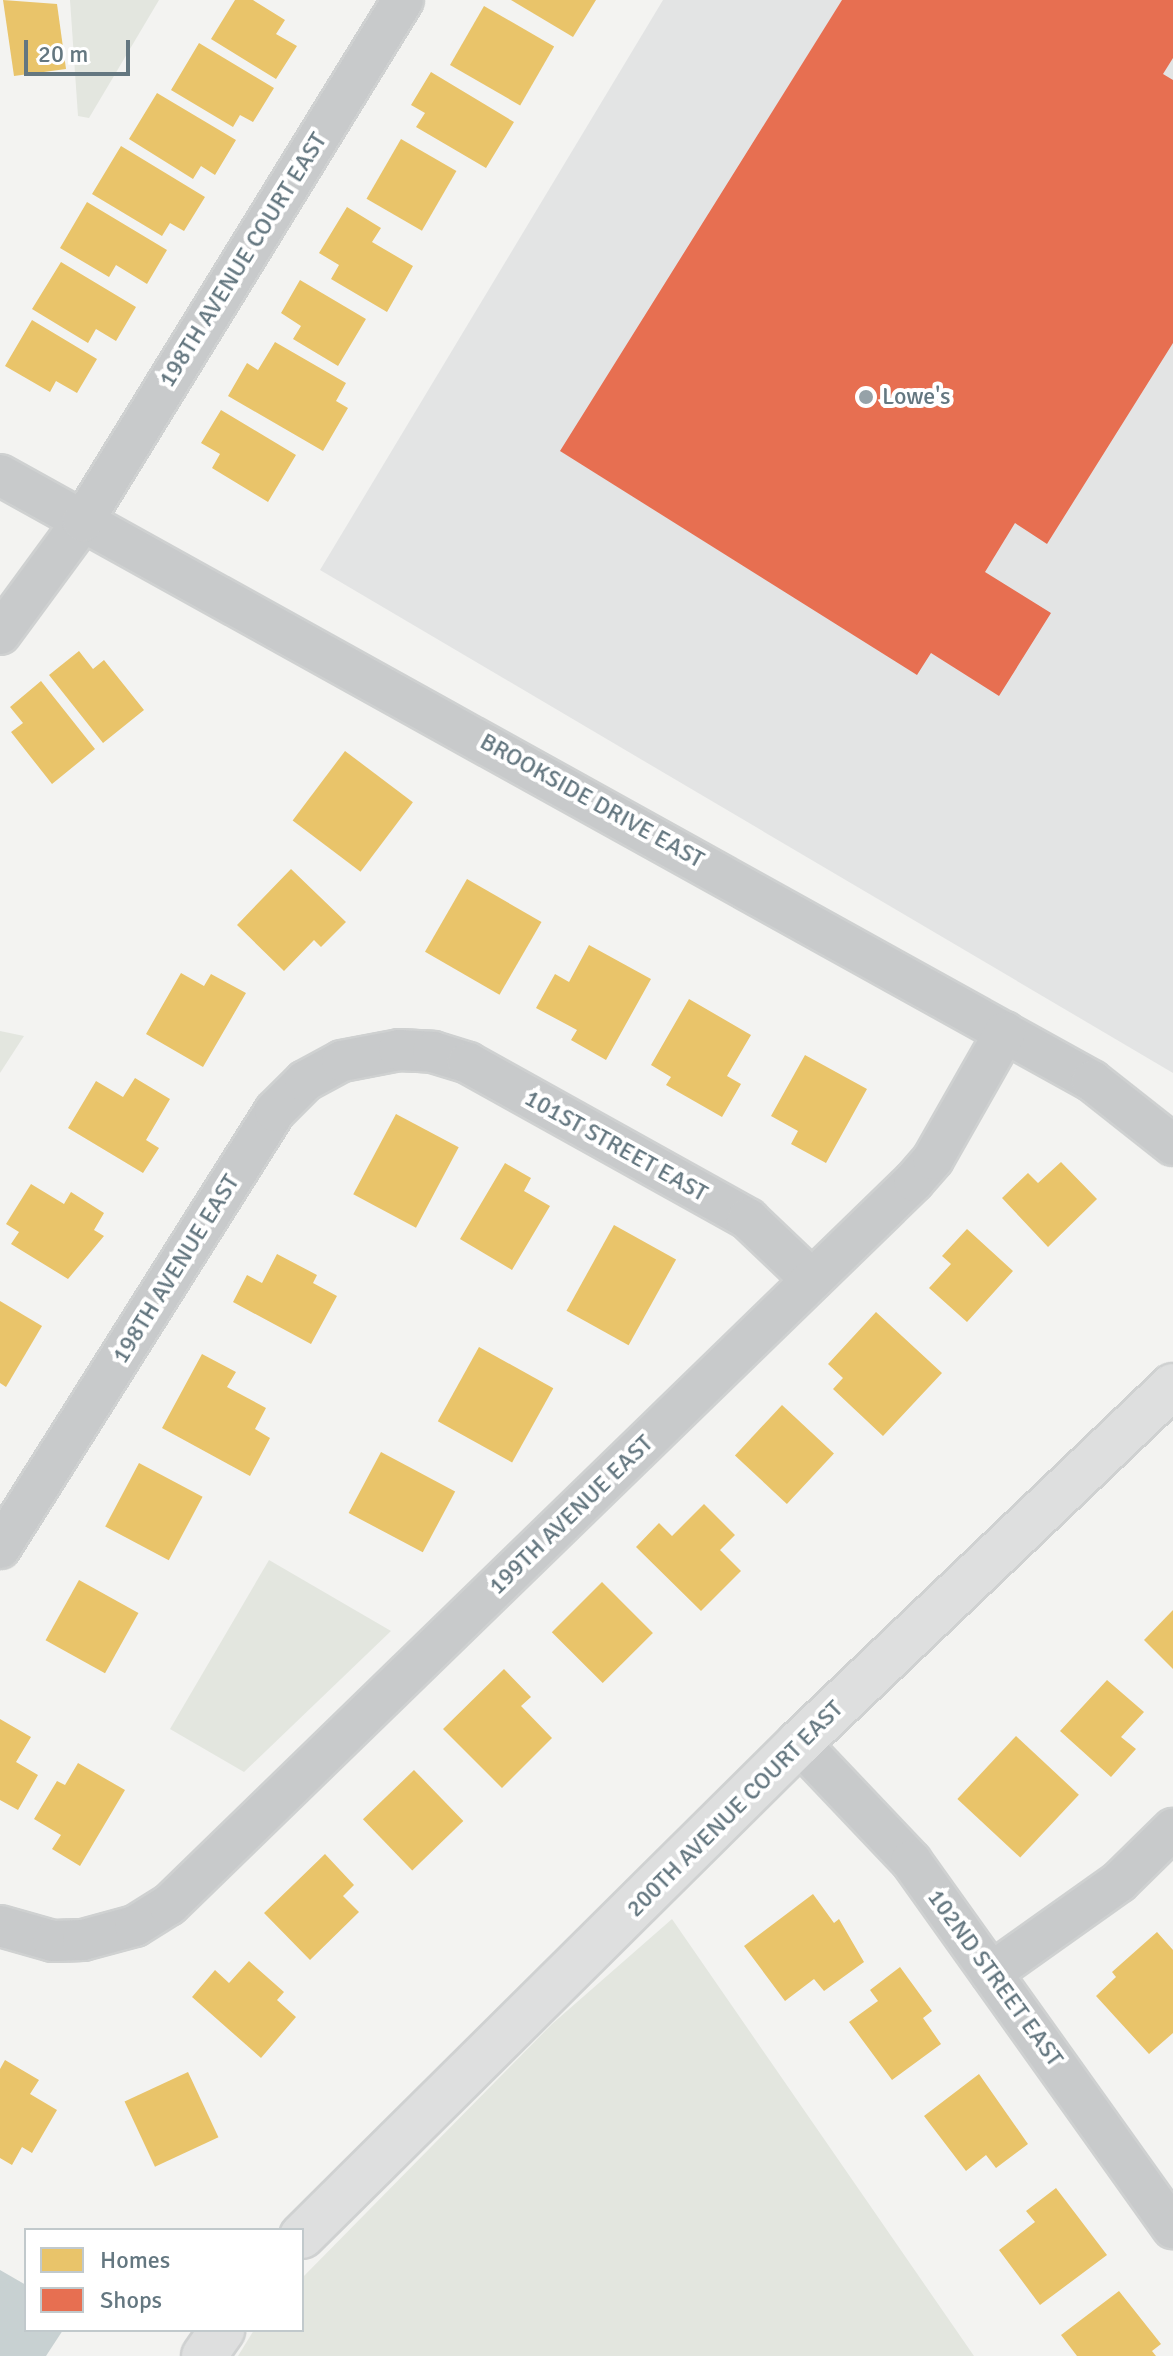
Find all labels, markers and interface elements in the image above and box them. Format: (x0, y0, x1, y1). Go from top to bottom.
scale bar (28, 24, 134, 74)
text: 20 m (38, 39, 88, 69)
street label: 198TH AVENUE COURT EAST (153, 128, 333, 392)
place label: Lowe's (882, 383, 951, 411)
marker: Lowe's (857, 388, 875, 406)
street label: BROOKSIDE DRIVE EAST (475, 727, 709, 875)
street label: 101ST STREET EAST (520, 1084, 712, 1208)
street label: 198TH AVENUE EAST (106, 1169, 246, 1369)
street label: 199TH AVENUE EAST (483, 1429, 659, 1601)
street label: 200TH AVENUE COURT EAST (621, 1695, 849, 1923)
street label: 102ND STREET EAST (921, 1884, 1069, 2072)
legend (24, 2228, 304, 2332)
text: Homes (100, 2245, 170, 2275)
text: Shops (100, 2285, 162, 2315)

